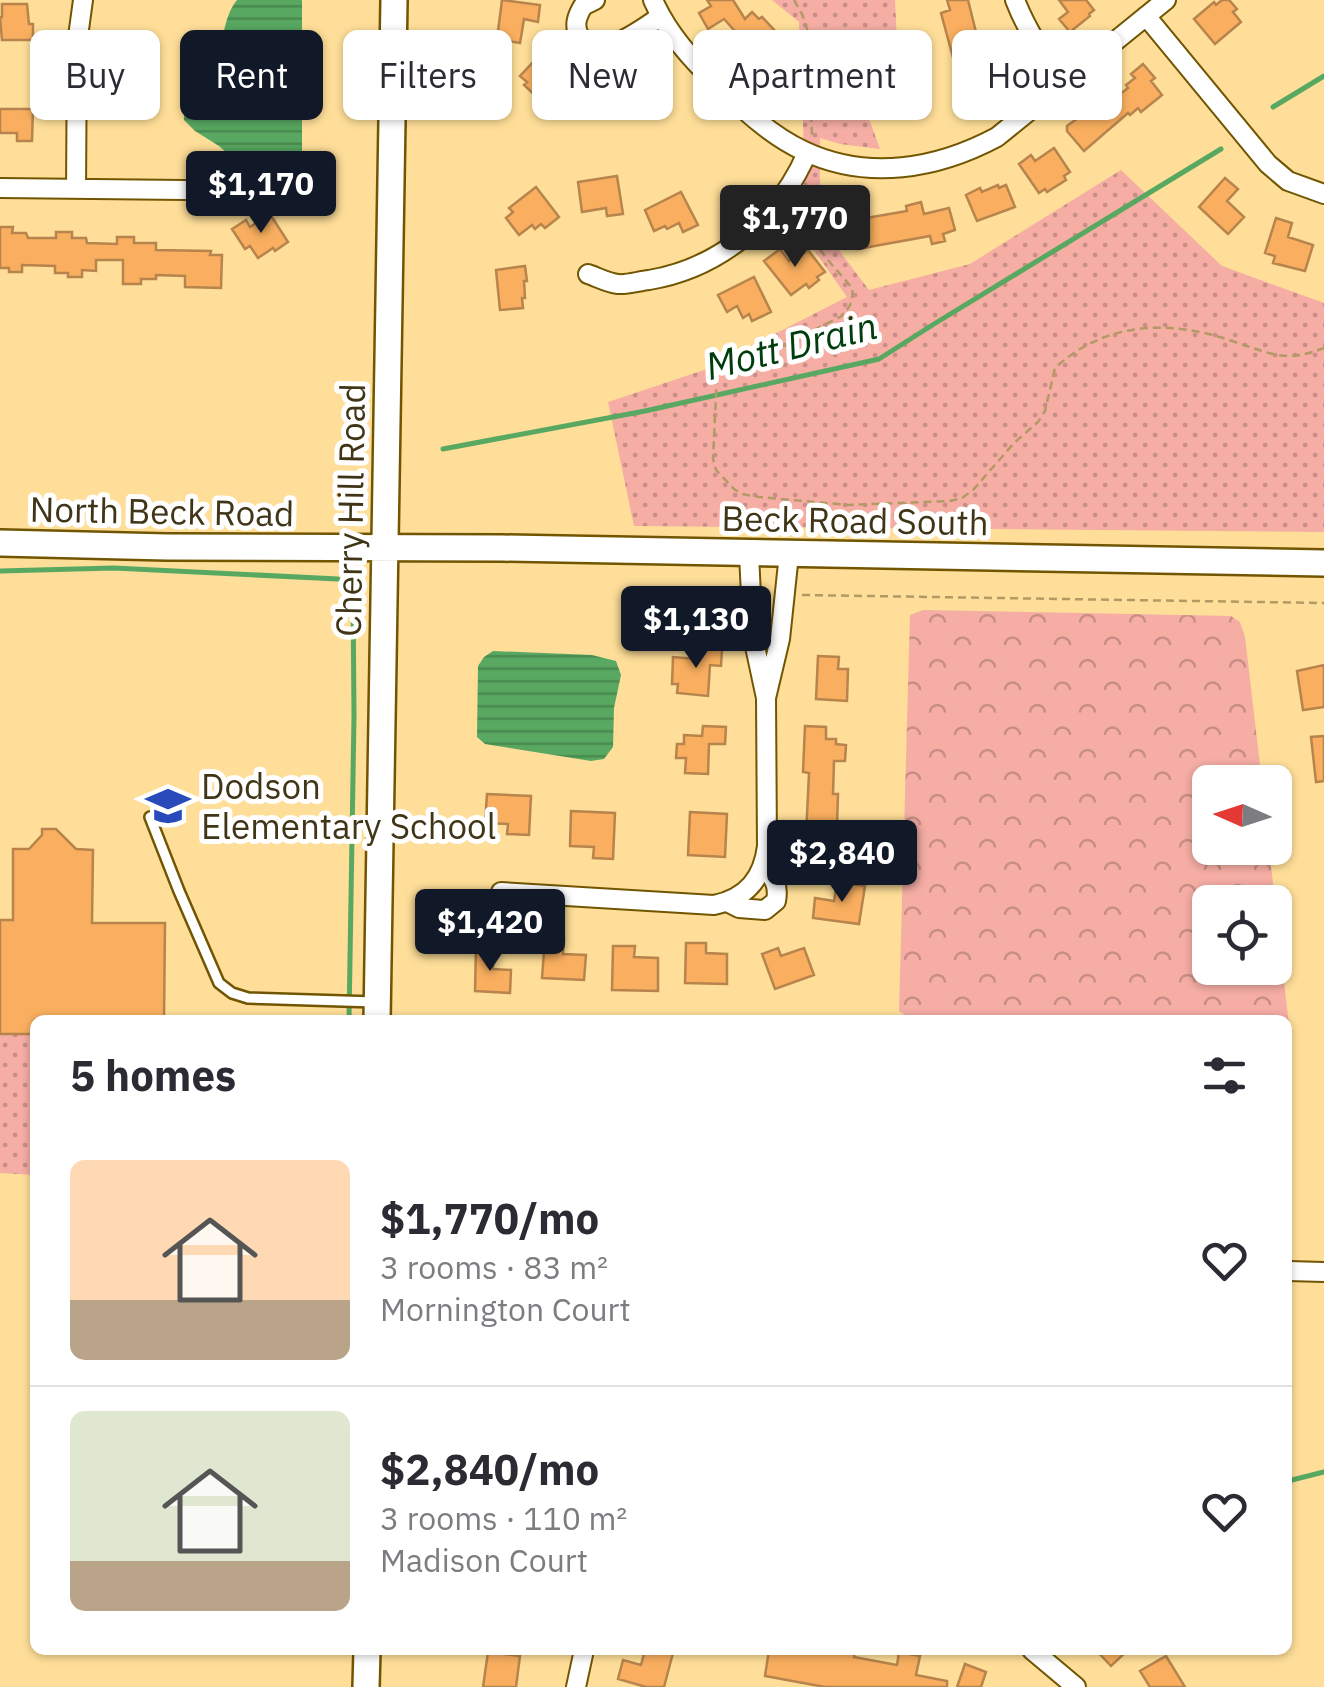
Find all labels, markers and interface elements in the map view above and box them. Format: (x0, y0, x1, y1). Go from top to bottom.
chip: Buy (30, 30, 160, 120)
chip: Rent (180, 30, 323, 120)
chip: Filters (343, 30, 512, 120)
chip: New (532, 30, 673, 120)
chip: Apartment (693, 30, 932, 120)
chip: House (952, 30, 1122, 120)
pin: $1,170 (180, 151, 342, 236)
text: $1,170 (208, 162, 314, 204)
pin: $1,770 (714, 185, 876, 270)
text: $1,770 (742, 196, 848, 238)
water label: Mott Drain (700, 300, 882, 390)
street label: Cherry Hill Road (325, 383, 375, 637)
street label: North Beck Road (29, 486, 295, 536)
street label: Beck Road South (721, 495, 989, 545)
pin: $1,130 (615, 586, 777, 671)
text: $1,130 (643, 597, 749, 639)
place label: Dodson Elementary School (201, 763, 496, 849)
north arrow (1192, 765, 1292, 865)
map controls (1192, 765, 1292, 985)
school or university icon: Dodson Elementary School (144, 782, 192, 830)
pin: $2,840 (761, 820, 923, 905)
text: $2,840 (789, 831, 895, 873)
button: locate (1192, 885, 1292, 985)
pin: $1,420 (409, 889, 571, 974)
text: $1,420 (437, 900, 543, 942)
text: 5 homes (70, 1048, 236, 1103)
icon: filters (1197, 1048, 1252, 1103)
text: $1,770/mo (380, 1191, 599, 1246)
icon: home (150, 1200, 270, 1320)
icon: heart (1197, 1233, 1252, 1288)
text: 3 rooms · 83 m² (380, 1246, 608, 1288)
text: Mornington Court (380, 1288, 631, 1330)
text: $2,840/mo (380, 1442, 599, 1497)
icon: home (150, 1451, 270, 1571)
icon: heart (1197, 1484, 1252, 1539)
text: 3 rooms · 110 m² (380, 1497, 627, 1539)
text: Madison Court (380, 1539, 588, 1581)

